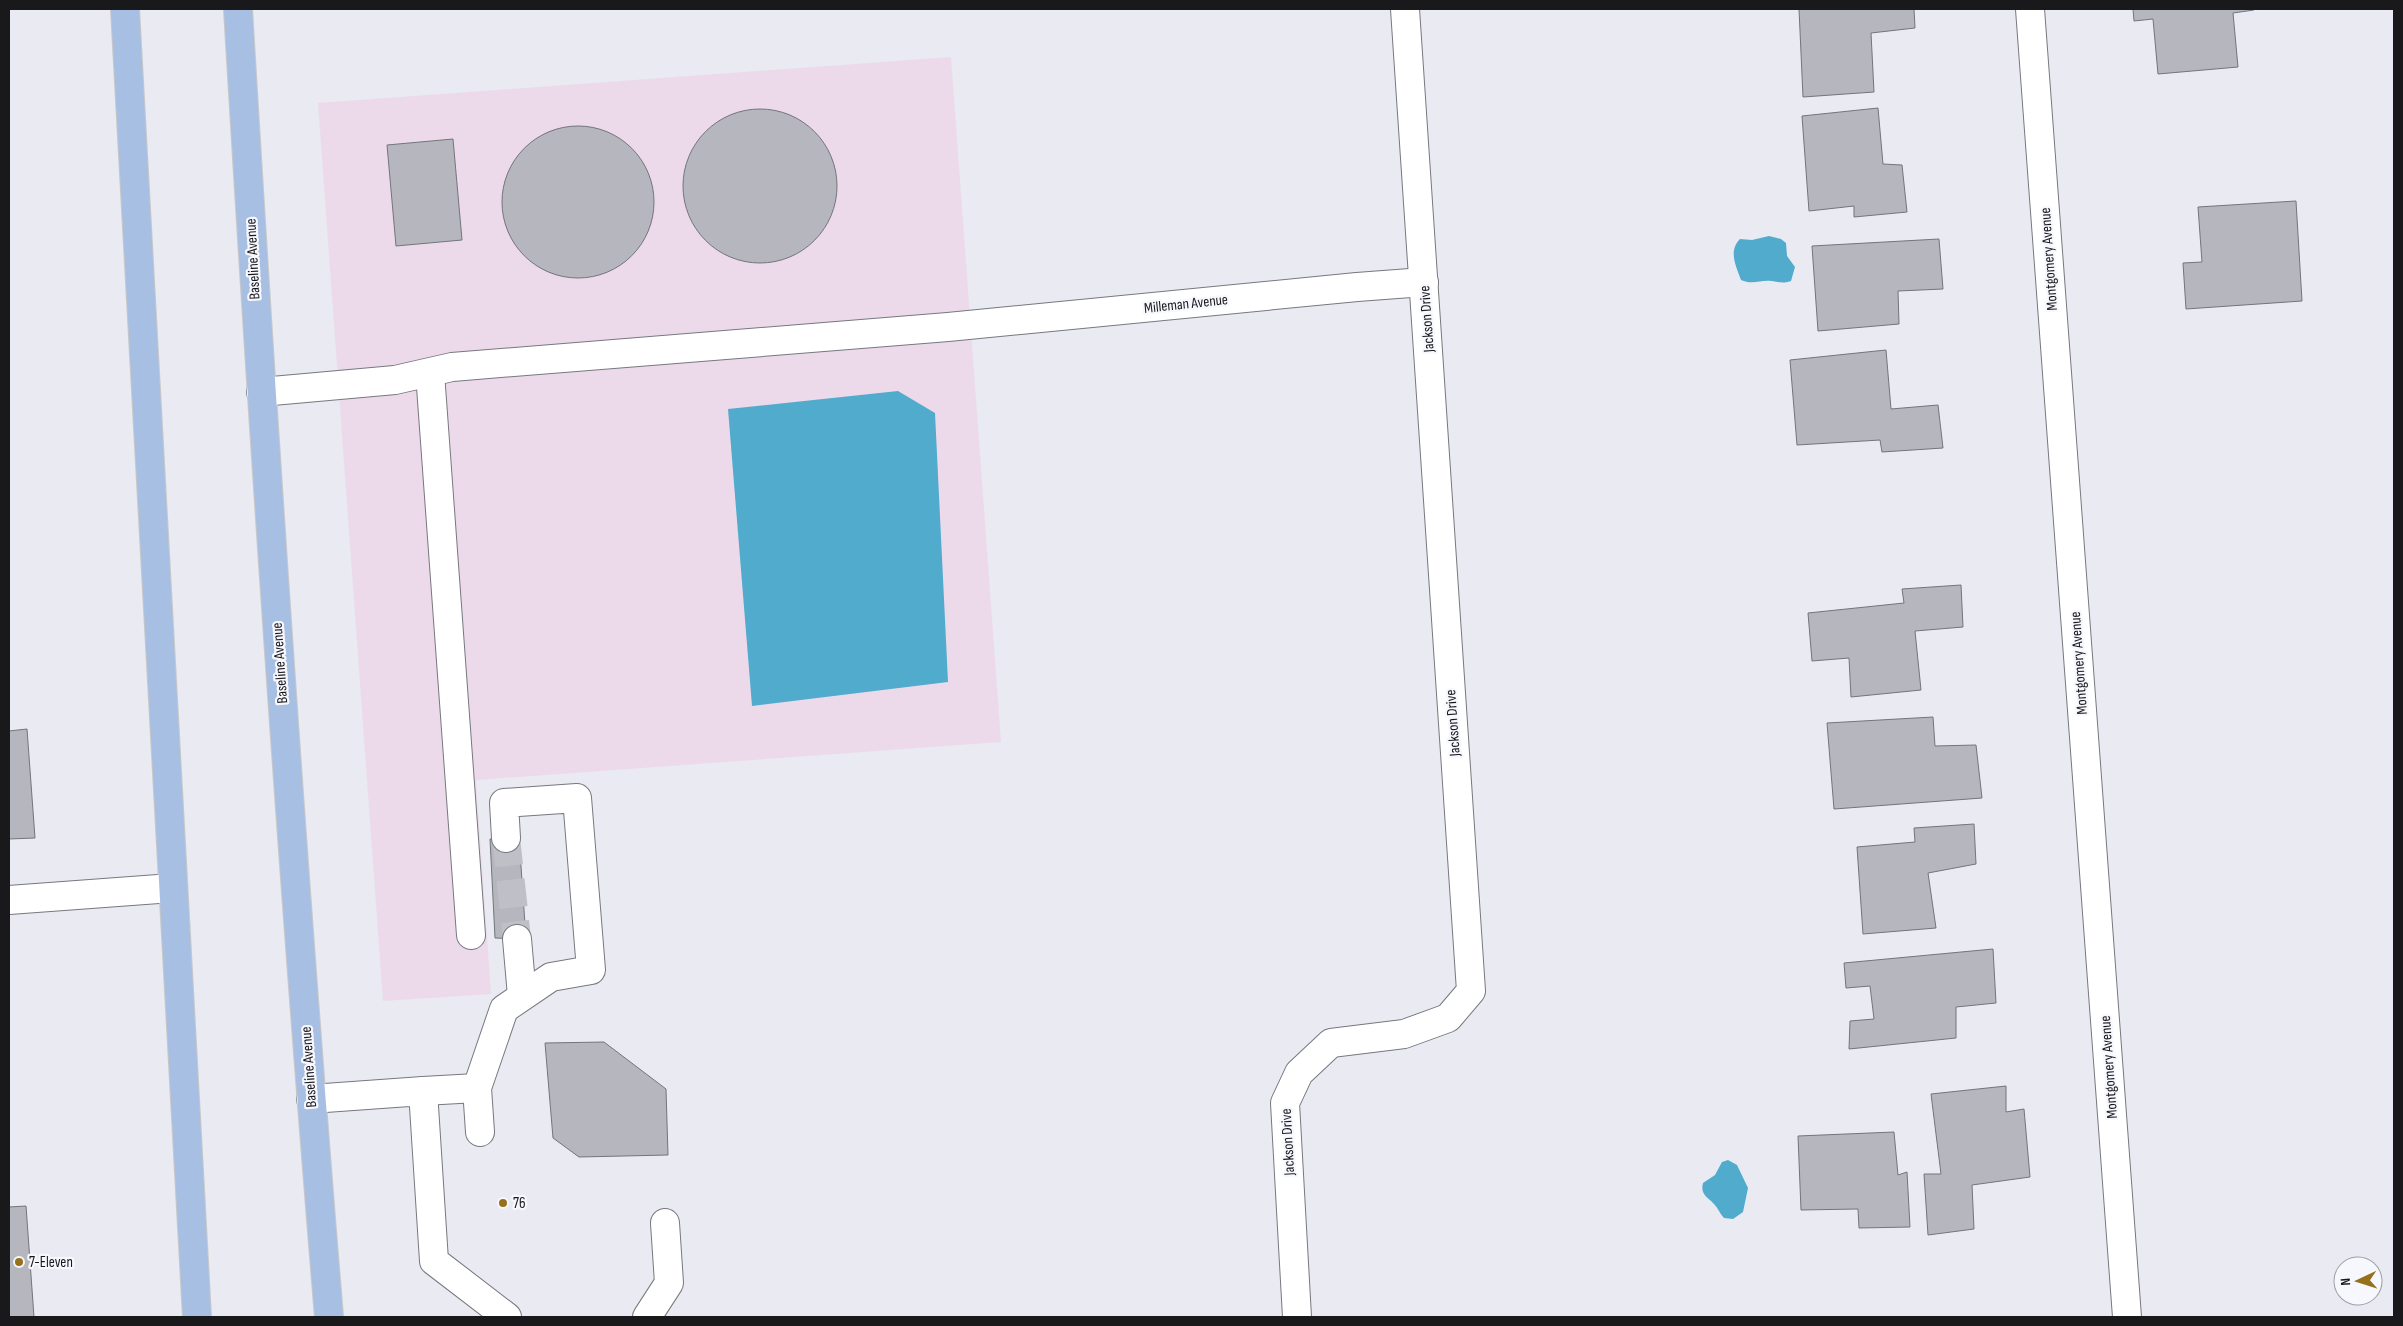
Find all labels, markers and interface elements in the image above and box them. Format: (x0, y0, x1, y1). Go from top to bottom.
street label: Montgomery Avenue (2036, 207, 2062, 311)
street label: Baseline Avenue (241, 218, 265, 300)
street label: Jackson Drive (1415, 285, 1439, 354)
street label: Milleman Avenue (1143, 290, 1229, 318)
street label: Montgomery Avenue (2066, 611, 2092, 715)
street label: Baseline Avenue (268, 622, 292, 704)
street label: Jackson Drive (1441, 689, 1465, 758)
street label: Montgomery Avenue (2096, 1015, 2122, 1119)
street label: Baseline Avenue (297, 1026, 321, 1108)
street label: Jackson Drive (1277, 1108, 1299, 1177)
place label: 76 (513, 1194, 526, 1213)
marker: 76 (497, 1197, 509, 1209)
place label: 7-Eleven (29, 1253, 73, 1272)
marker: 7-Eleven (13, 1256, 25, 1268)
north arrow (2333, 1256, 2383, 1306)
text: N (2337, 1278, 2354, 1286)

